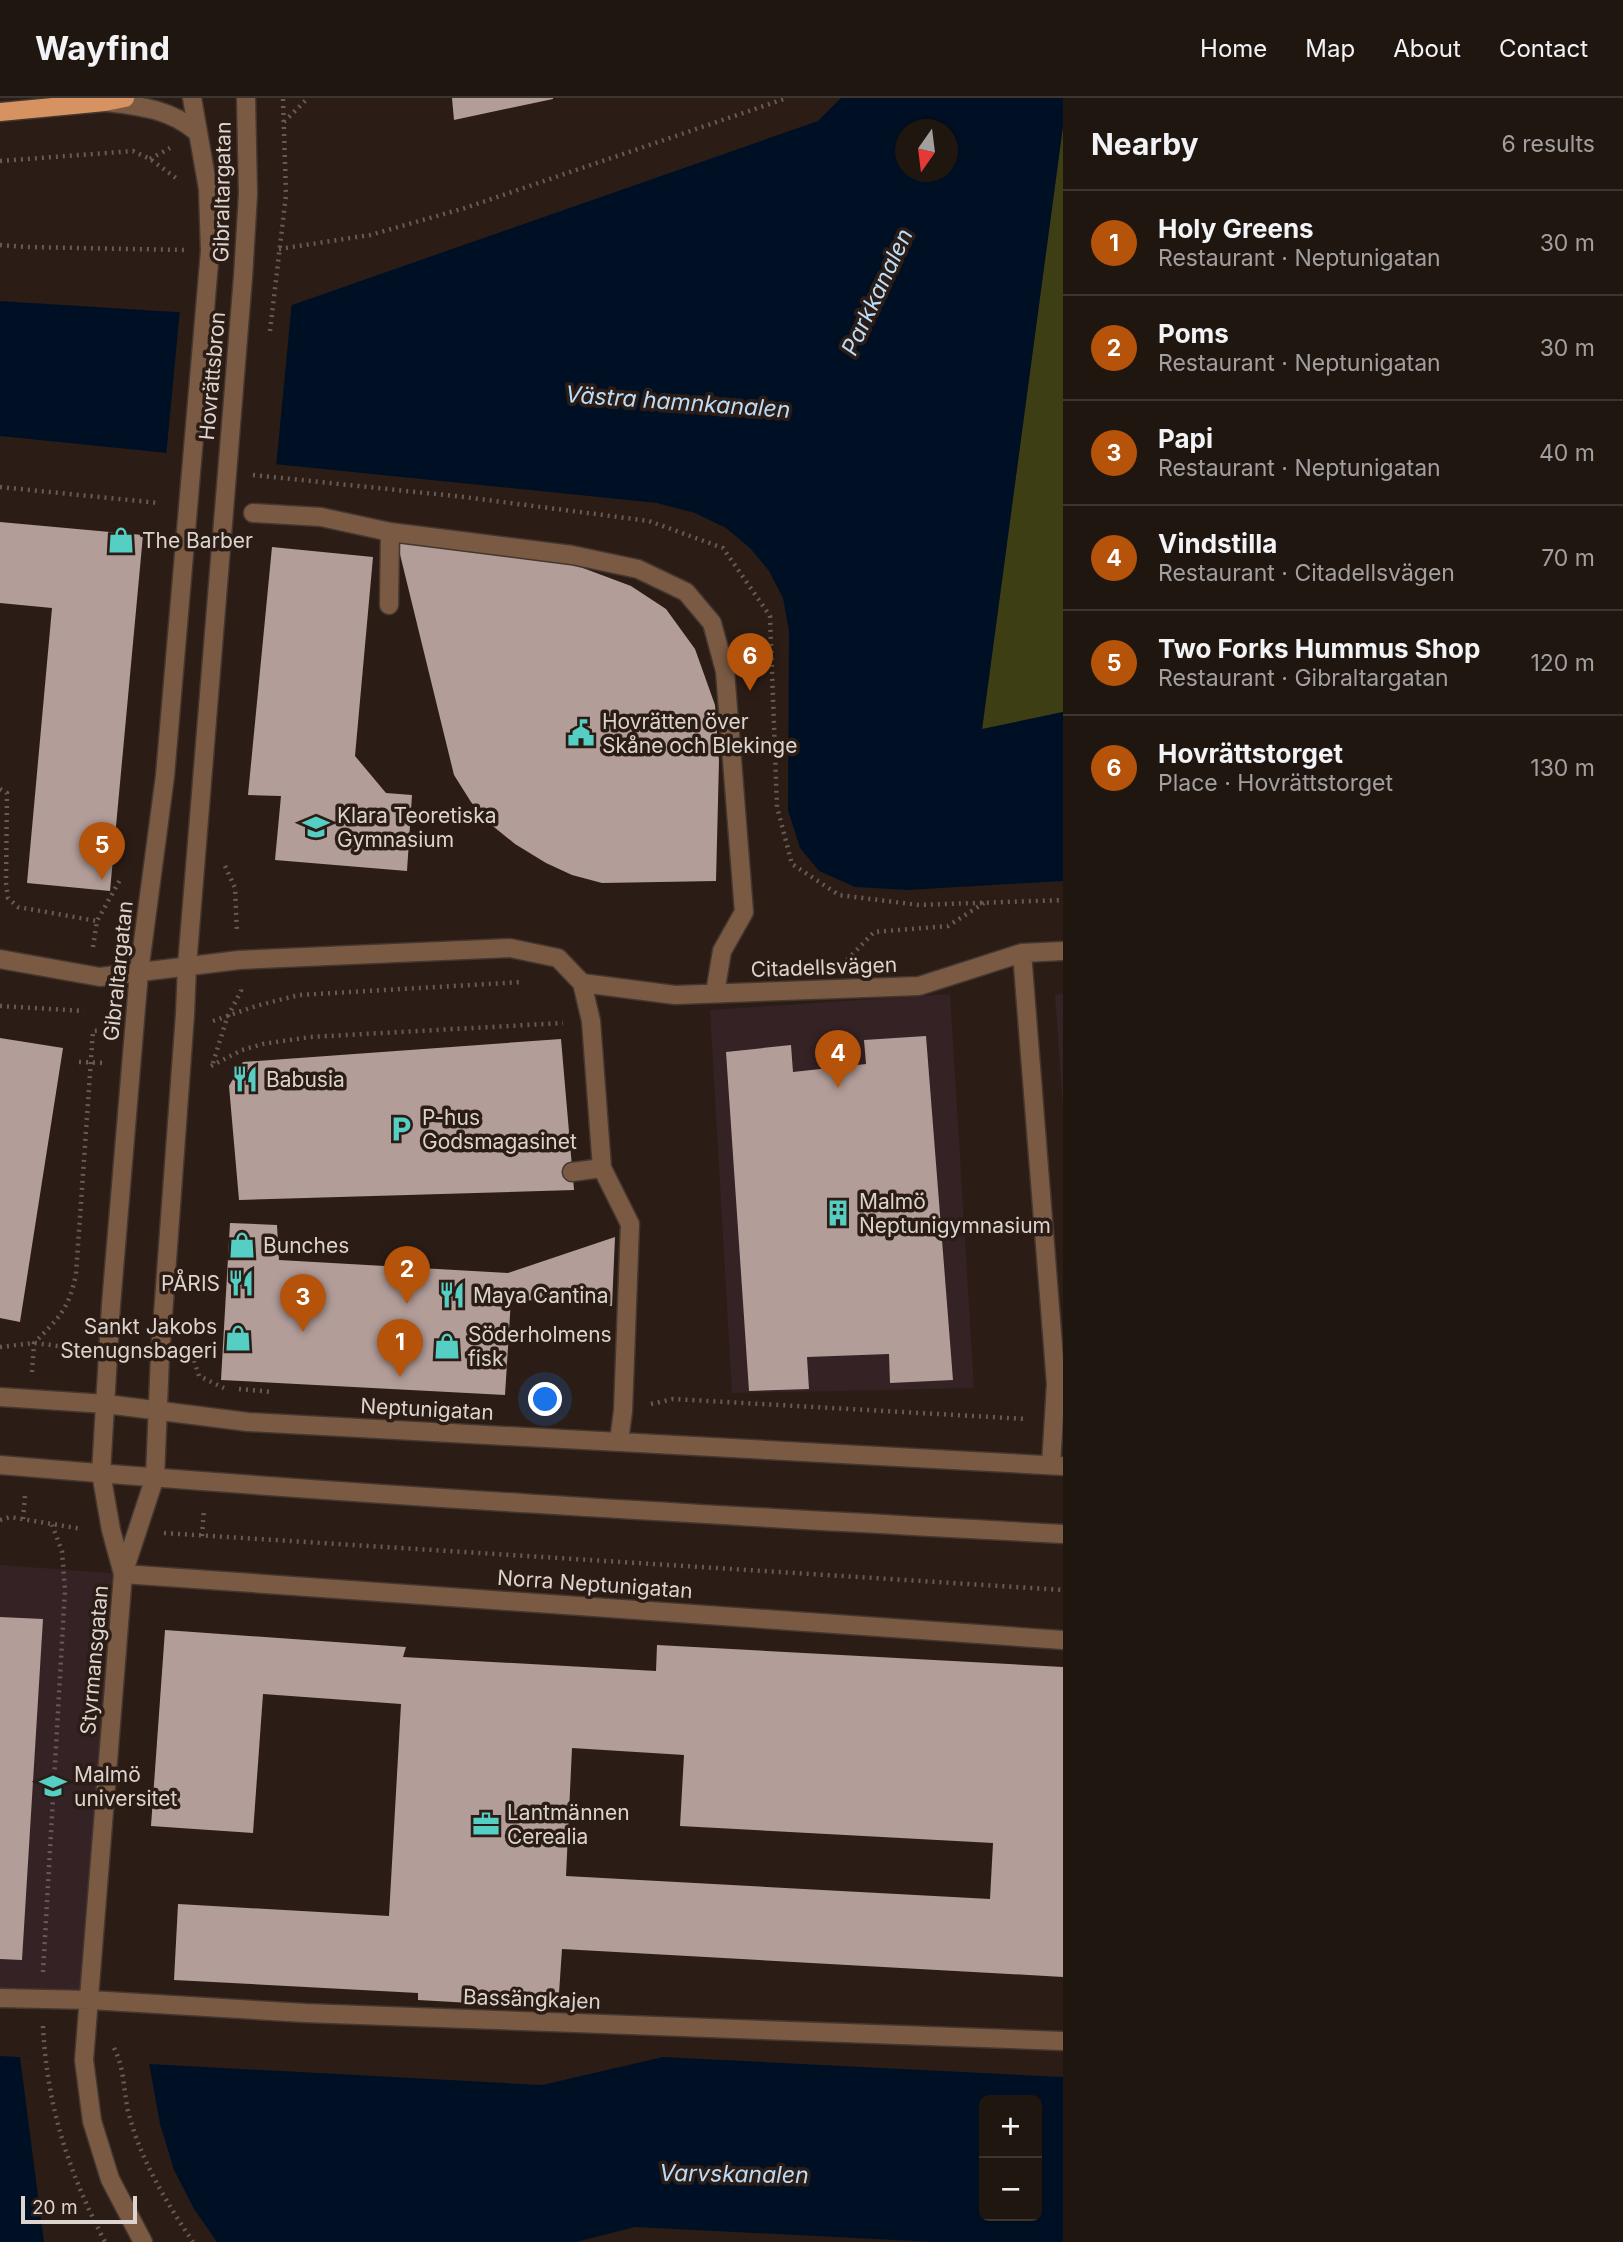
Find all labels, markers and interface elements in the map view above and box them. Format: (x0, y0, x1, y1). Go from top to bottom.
text: Wayfind (35, 28, 170, 68)
text: Home (1200, 34, 1267, 63)
text: Map (1305, 34, 1355, 63)
text: About (1393, 34, 1461, 63)
text: Contact (1499, 34, 1588, 63)
north arrow (895, 119, 958, 182)
street label: Gibraltargatan (208, 121, 236, 263)
text: Nearby (1091, 126, 1199, 162)
text: 6 results (1501, 130, 1595, 158)
text: Holy Greens (1158, 213, 1314, 244)
water label: Parkkanalen (835, 224, 919, 360)
text: 1 (1109, 229, 1119, 257)
text: 30 m (1540, 229, 1595, 257)
text: Restaurant · Neptunigatan (1158, 244, 1441, 272)
street label: Hovrättsbron (194, 311, 230, 441)
text: Poms (1158, 318, 1229, 349)
text: 2 (1107, 334, 1121, 362)
text: 30 m (1540, 334, 1595, 362)
text: Restaurant · Neptunigatan (1158, 349, 1441, 377)
water label: Västra hamnkanalen (565, 380, 791, 424)
text: Papi (1158, 423, 1213, 454)
text: 3 (1107, 439, 1121, 467)
text: 40 m (1539, 439, 1595, 467)
text: Restaurant · Neptunigatan (1158, 454, 1441, 482)
shop icon: The Barber (106, 525, 136, 555)
place label: The Barber (142, 528, 253, 553)
text: Vindstilla (1158, 528, 1277, 559)
text: 4 (1106, 544, 1122, 572)
text: 70 m (1541, 544, 1595, 572)
text: Restaurant · Citadellsvägen (1158, 559, 1455, 587)
pin: 6 (727, 633, 773, 691)
text: Two Forks Hummus Shop (1158, 633, 1480, 664)
text: 5 (1107, 649, 1121, 677)
text: 120 m (1530, 649, 1595, 677)
text: Restaurant · Gibraltargatan (1158, 664, 1449, 692)
place label: Hovrätten över Skåne och Blekinge (602, 709, 797, 758)
public building icon: Hovrätten över Skåne och Blekinge (566, 718, 596, 748)
text: Hovrättstorget (1158, 738, 1343, 769)
text: 6 (1107, 754, 1121, 782)
text: 130 m (1530, 754, 1595, 782)
text: Place · Hovrättstorget (1158, 769, 1393, 797)
place label: Klara Teoretiska Gymnasium (337, 803, 497, 852)
school or university icon: Klara Teoretiska Gymnasium (301, 812, 331, 842)
pin: 5 (79, 822, 125, 880)
street label: Gibraltargatan (98, 900, 138, 1042)
street label: Citadellsvägen (750, 952, 898, 982)
pin: 4 (815, 1030, 861, 1088)
restaurant icon: Babusia (230, 1064, 260, 1094)
place label: Babusia (266, 1067, 345, 1092)
place label: P-hus Godsmagasinet (422, 1105, 577, 1154)
parking icon: P-hus Godsmagasinet (386, 1114, 416, 1144)
place label: Malmö Neptunigymnasium (859, 1189, 1051, 1238)
building icon: Malmö Neptunigymnasium (823, 1198, 853, 1228)
shop icon: Bunches (227, 1230, 257, 1260)
place label: Bunches (263, 1233, 349, 1258)
pin: 2 (384, 1246, 430, 1304)
restaurant icon: PÅRIS (226, 1268, 256, 1298)
place label: PÅRIS (161, 1269, 220, 1296)
pin: 3 (280, 1274, 326, 1332)
restaurant icon: Maya Cantina (437, 1280, 467, 1310)
place label: Maya Cantina (473, 1283, 609, 1308)
place label: Sankt Jakobs Stenugnsbageri (60, 1314, 217, 1363)
pin: 1 (377, 1319, 423, 1377)
place label: Söderholmens fisk (468, 1322, 612, 1371)
shop icon: Sankt Jakobs Stenugnsbageri (223, 1323, 253, 1353)
shop icon: Söderholmens fisk (432, 1331, 462, 1361)
your location (528, 1382, 562, 1416)
street label: Neptunigatan (360, 1393, 494, 1425)
street label: Norra Neptunigatan (496, 1565, 694, 1603)
street label: Styrmansgatan (75, 1584, 113, 1736)
place label: Malmö universitet (74, 1762, 178, 1811)
school or university icon: Malmö universitet (38, 1771, 68, 1801)
place label: Lantmännen Cerealia (507, 1800, 630, 1849)
office icon: Lantmännen Cerealia (471, 1809, 501, 1839)
street label: Bassängkajen (463, 1984, 601, 2014)
map controls (979, 2095, 1042, 2221)
button: + (979, 2095, 1042, 2158)
button: − (979, 2158, 1042, 2221)
water label: Varvskanalen (659, 2159, 809, 2189)
scale bar (21, 2193, 136, 2225)
text: 20 m (32, 2196, 78, 2219)

